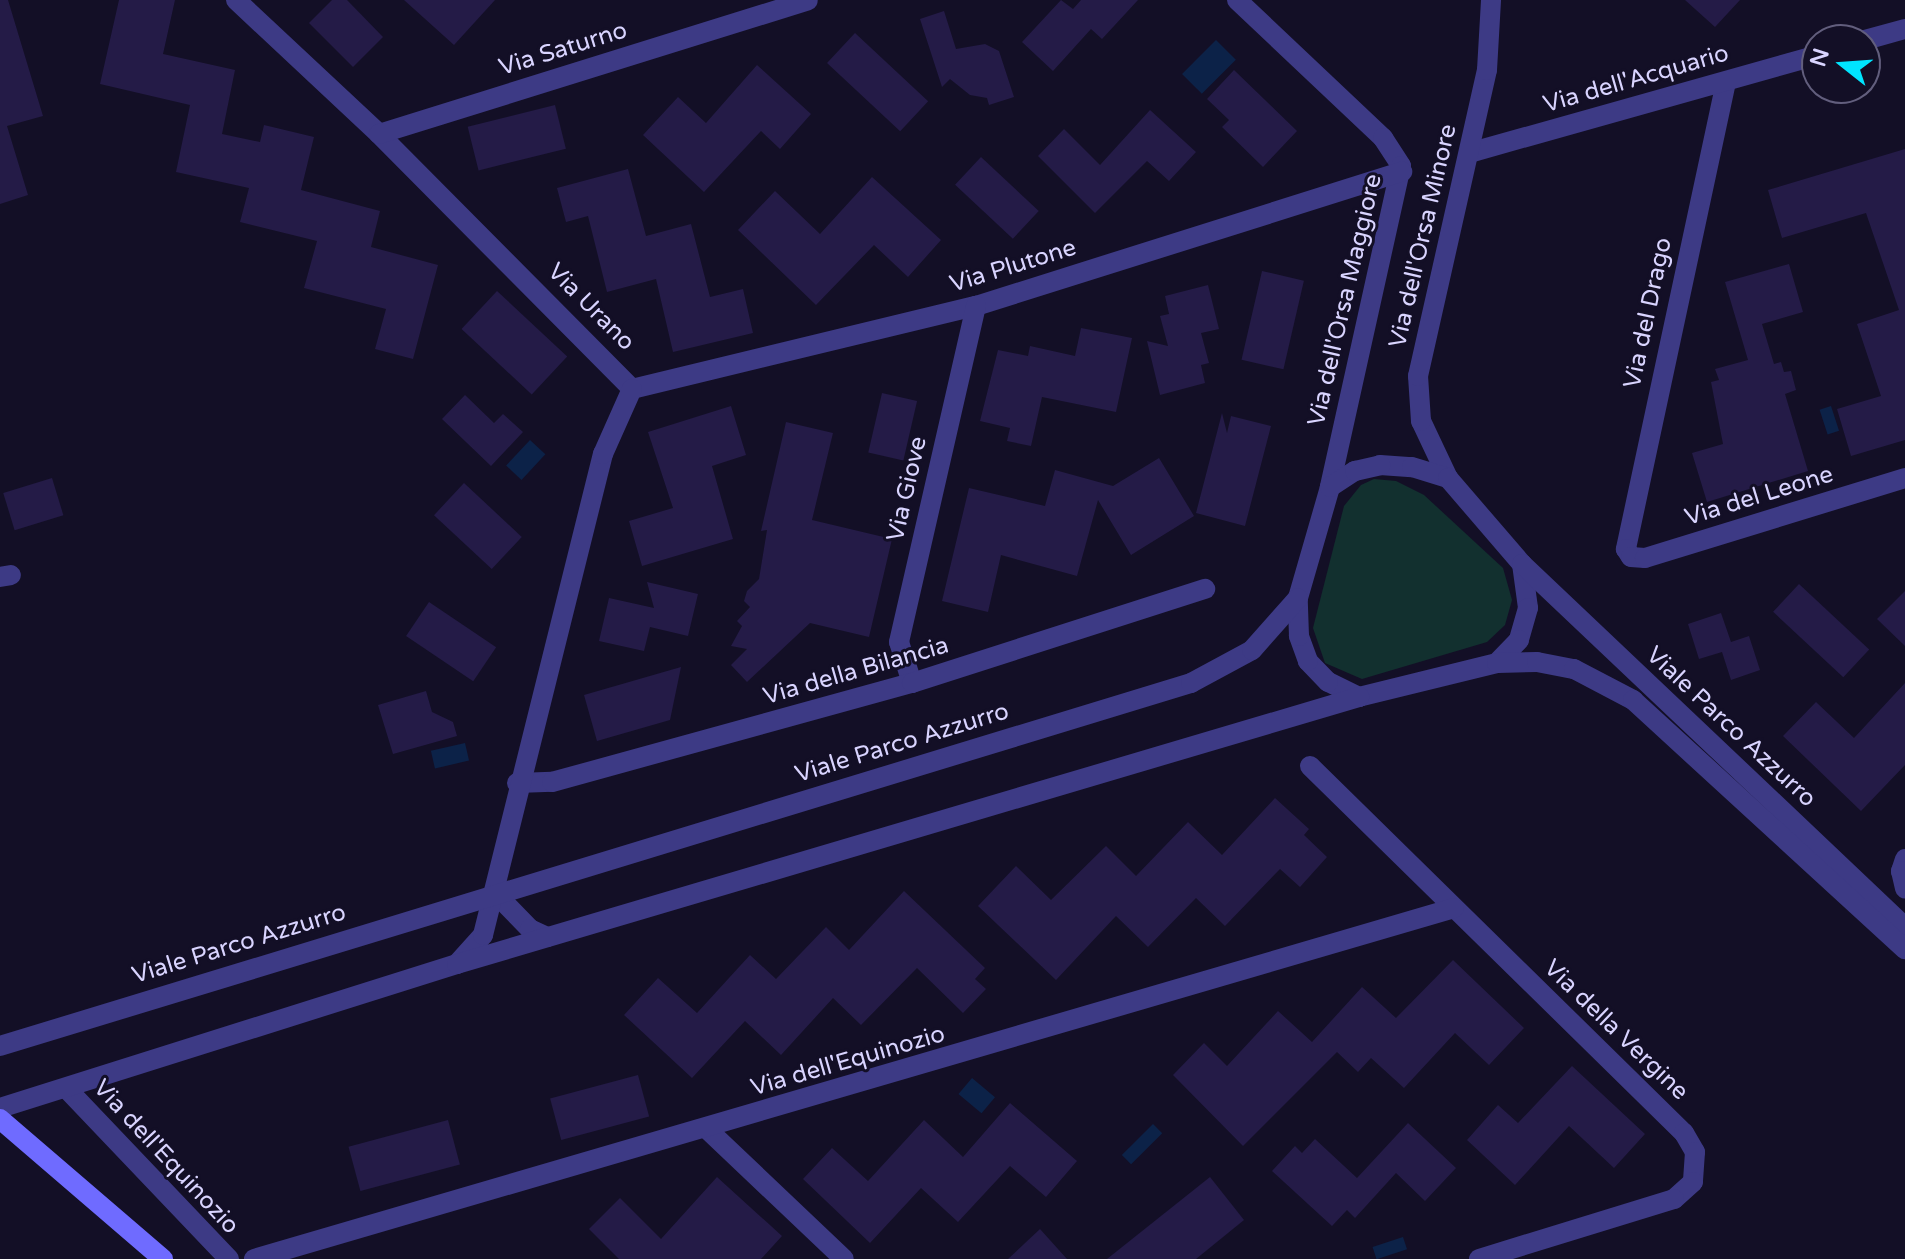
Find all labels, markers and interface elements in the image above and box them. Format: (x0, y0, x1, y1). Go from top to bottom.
street label: Via Saturno (496, 16, 630, 82)
north arrow (1801, 24, 1881, 104)
street label: Via dell'Acquario (1540, 39, 1732, 119)
text: N (1805, 45, 1835, 70)
street label: Via dell'Orsa Minore (1383, 121, 1463, 351)
street label: Via dell'Orsa Maggiore (1302, 171, 1388, 429)
street label: Via Plutone (946, 233, 1080, 299)
street label: Via del Drago (1618, 235, 1678, 391)
street label: Via Urano (541, 257, 641, 357)
street label: Via Giove (881, 434, 933, 544)
street label: Via del Leone (1682, 460, 1836, 532)
street label: Via della Bilancia (760, 631, 952, 711)
street label: Viale Parco Azzurro (1640, 641, 1822, 813)
street label: Viale Parco Azzurro (792, 697, 1012, 789)
street label: Viale Parco Azzurro (129, 898, 349, 990)
street label: Via della Vergine (1538, 954, 1694, 1106)
street label: Via dell'Equinozio (748, 1020, 948, 1102)
street label: Via dell'Equinozio (87, 1074, 245, 1240)

